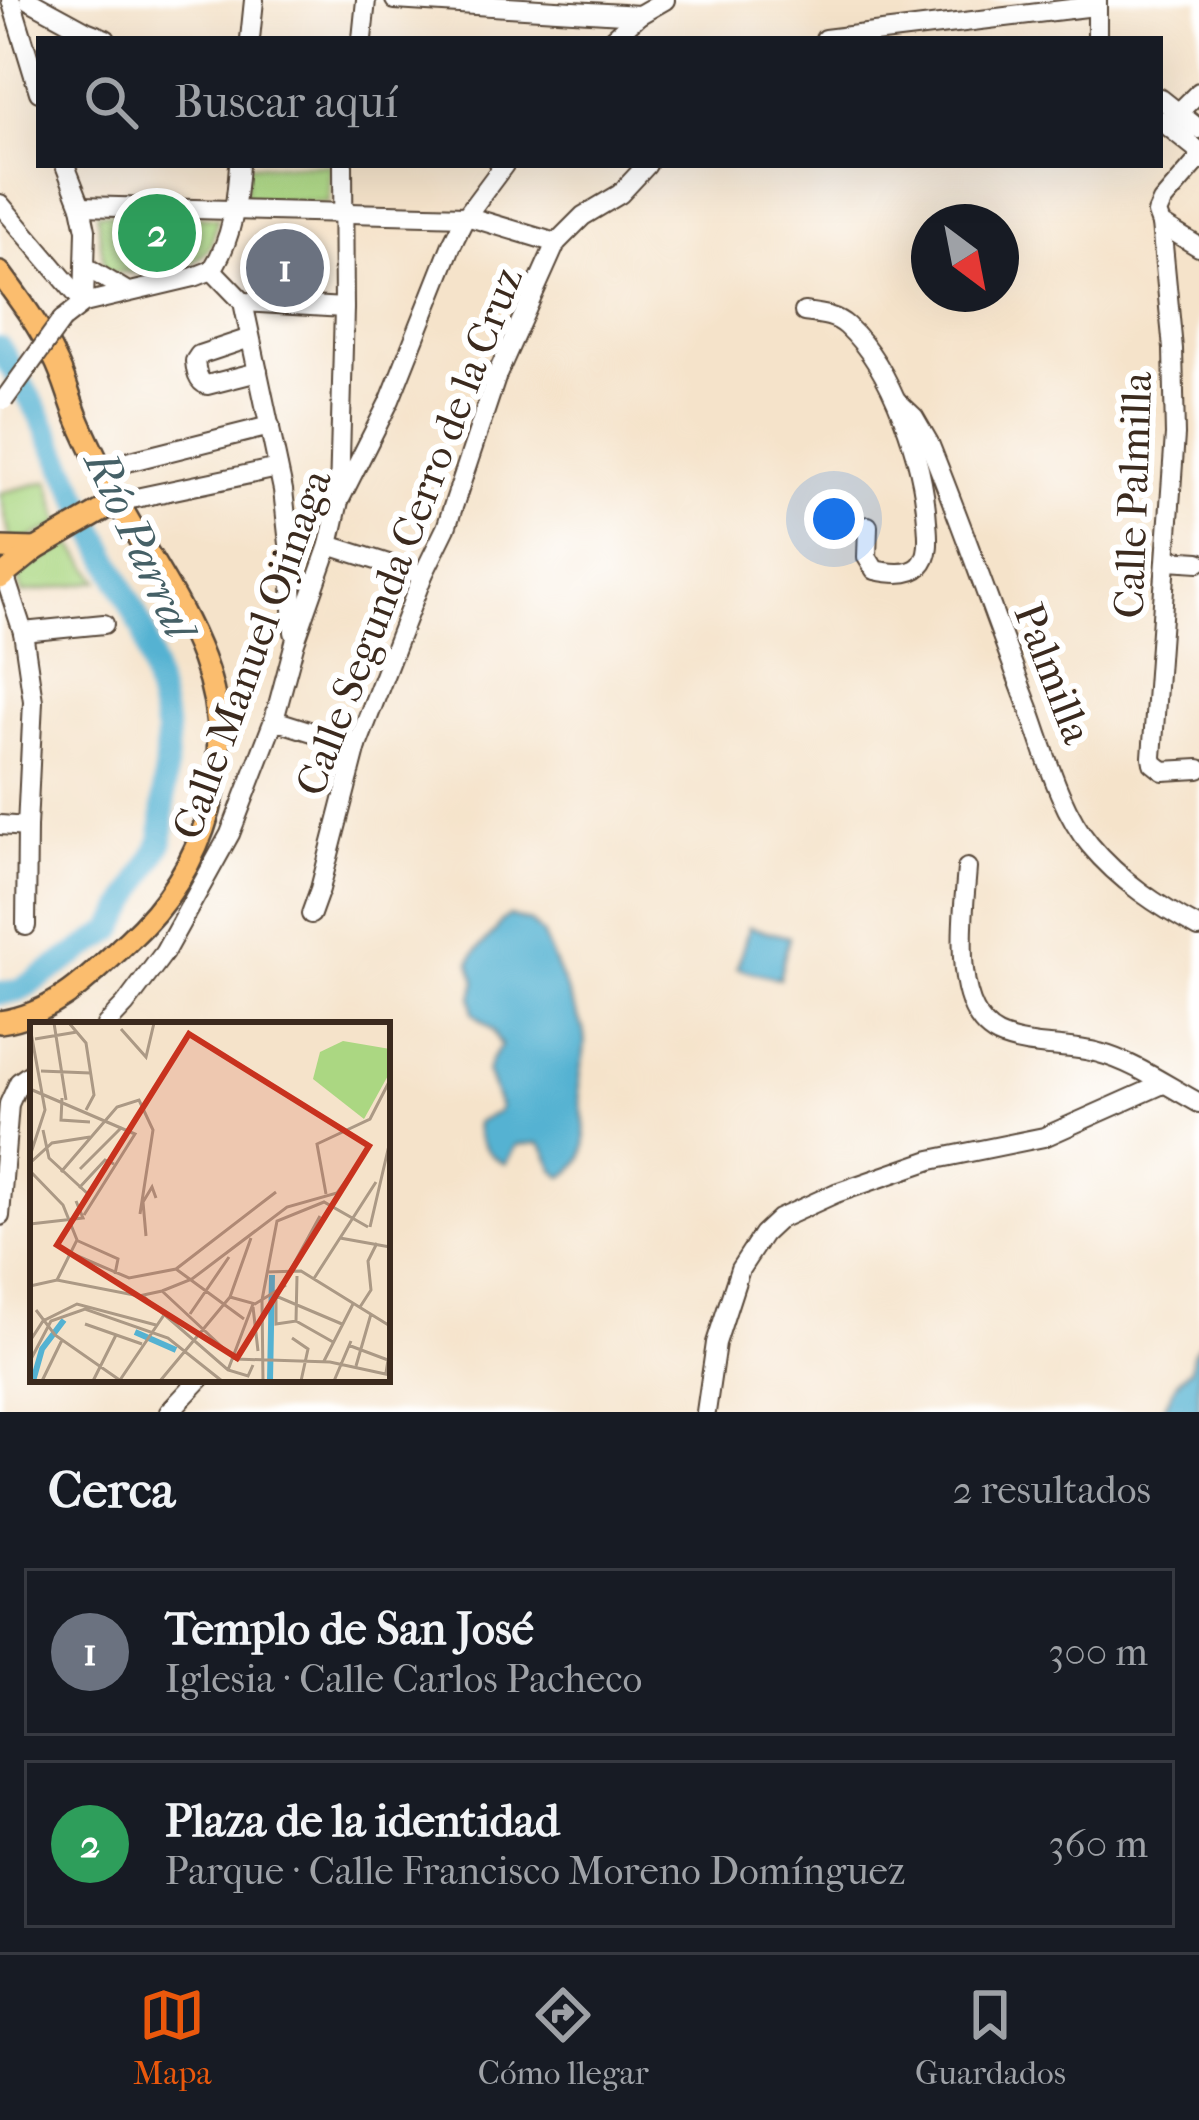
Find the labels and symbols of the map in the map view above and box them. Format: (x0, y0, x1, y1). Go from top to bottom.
pin: 2 (118, 188, 196, 278)
north arrow (911, 204, 1019, 312)
pin: 1 (246, 223, 324, 313)
street label: Calle Segunda Cerro de la Cruz (286, 261, 533, 802)
street label: Calle Palmilla (1105, 370, 1162, 619)
water label: Río Parral (72, 440, 208, 651)
street label: Calle Manuel Ojinaga (163, 463, 342, 846)
your location (804, 489, 864, 549)
street label: Palmilla (1004, 597, 1102, 751)
inset map (30, 1022, 390, 1382)

